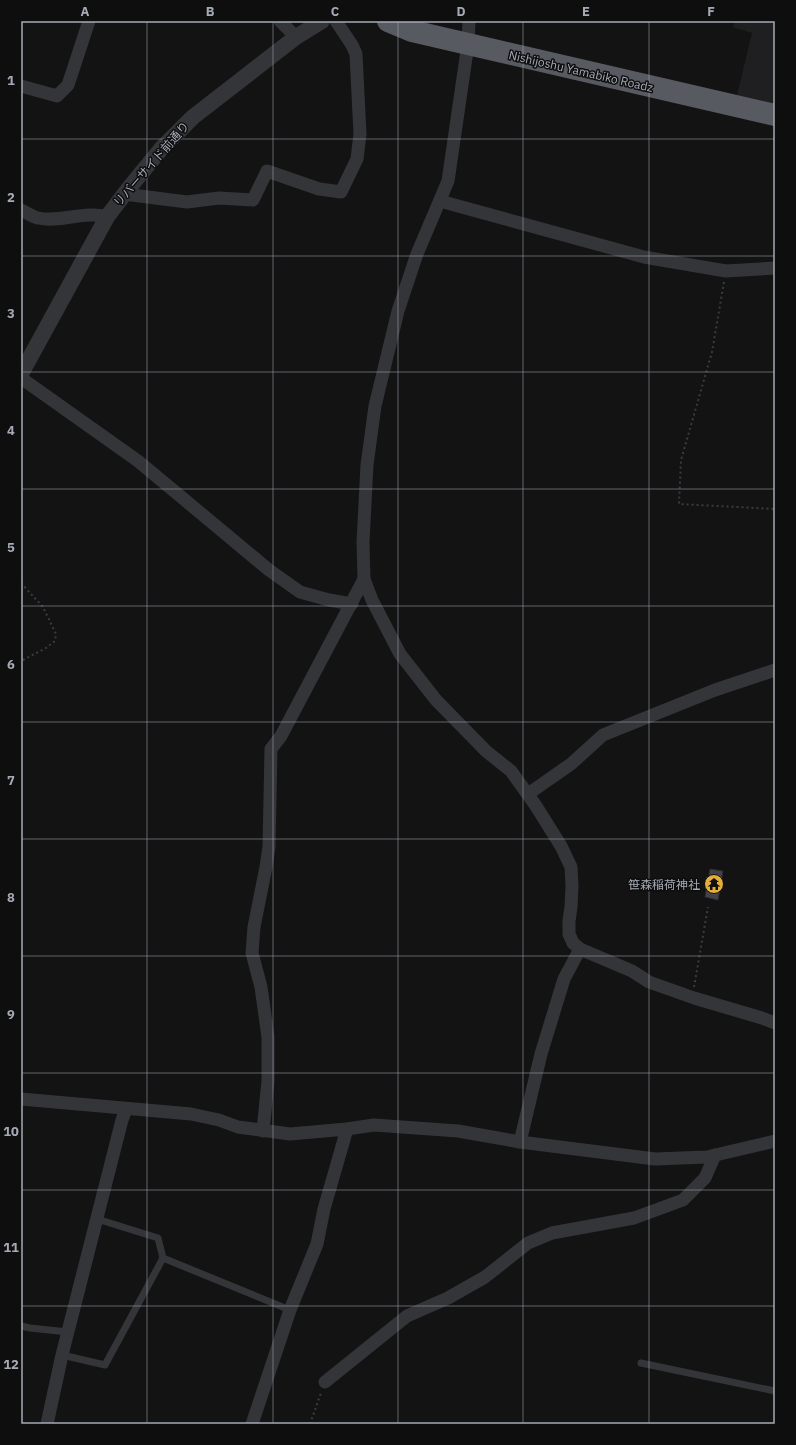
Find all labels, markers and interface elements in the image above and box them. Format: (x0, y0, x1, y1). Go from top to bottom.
text: A (81, 3, 90, 20)
text: B (206, 3, 215, 20)
text: C (331, 3, 340, 20)
text: D (456, 3, 466, 20)
text: E (582, 3, 590, 20)
text: F (707, 3, 715, 20)
street label: Nishijoshu Yamabiko Roadz (507, 47, 655, 95)
text: 1 (7, 72, 15, 89)
street label: リバーサイド前通り (110, 118, 192, 210)
text: 2 (7, 189, 15, 206)
text: 3 (7, 305, 15, 322)
text: 4 (7, 422, 15, 439)
text: 5 (7, 539, 15, 556)
text: 6 (7, 656, 15, 673)
text: 7 (7, 772, 15, 789)
temple icon: 笹森稲荷神社 (703, 873, 725, 895)
place label: 笹森稲荷神社 (628, 877, 700, 892)
text: 8 (7, 889, 15, 906)
text: 9 (7, 1006, 15, 1023)
text: 10 (3, 1123, 19, 1140)
text: 11 (3, 1239, 19, 1256)
text: 12 (3, 1356, 19, 1373)

